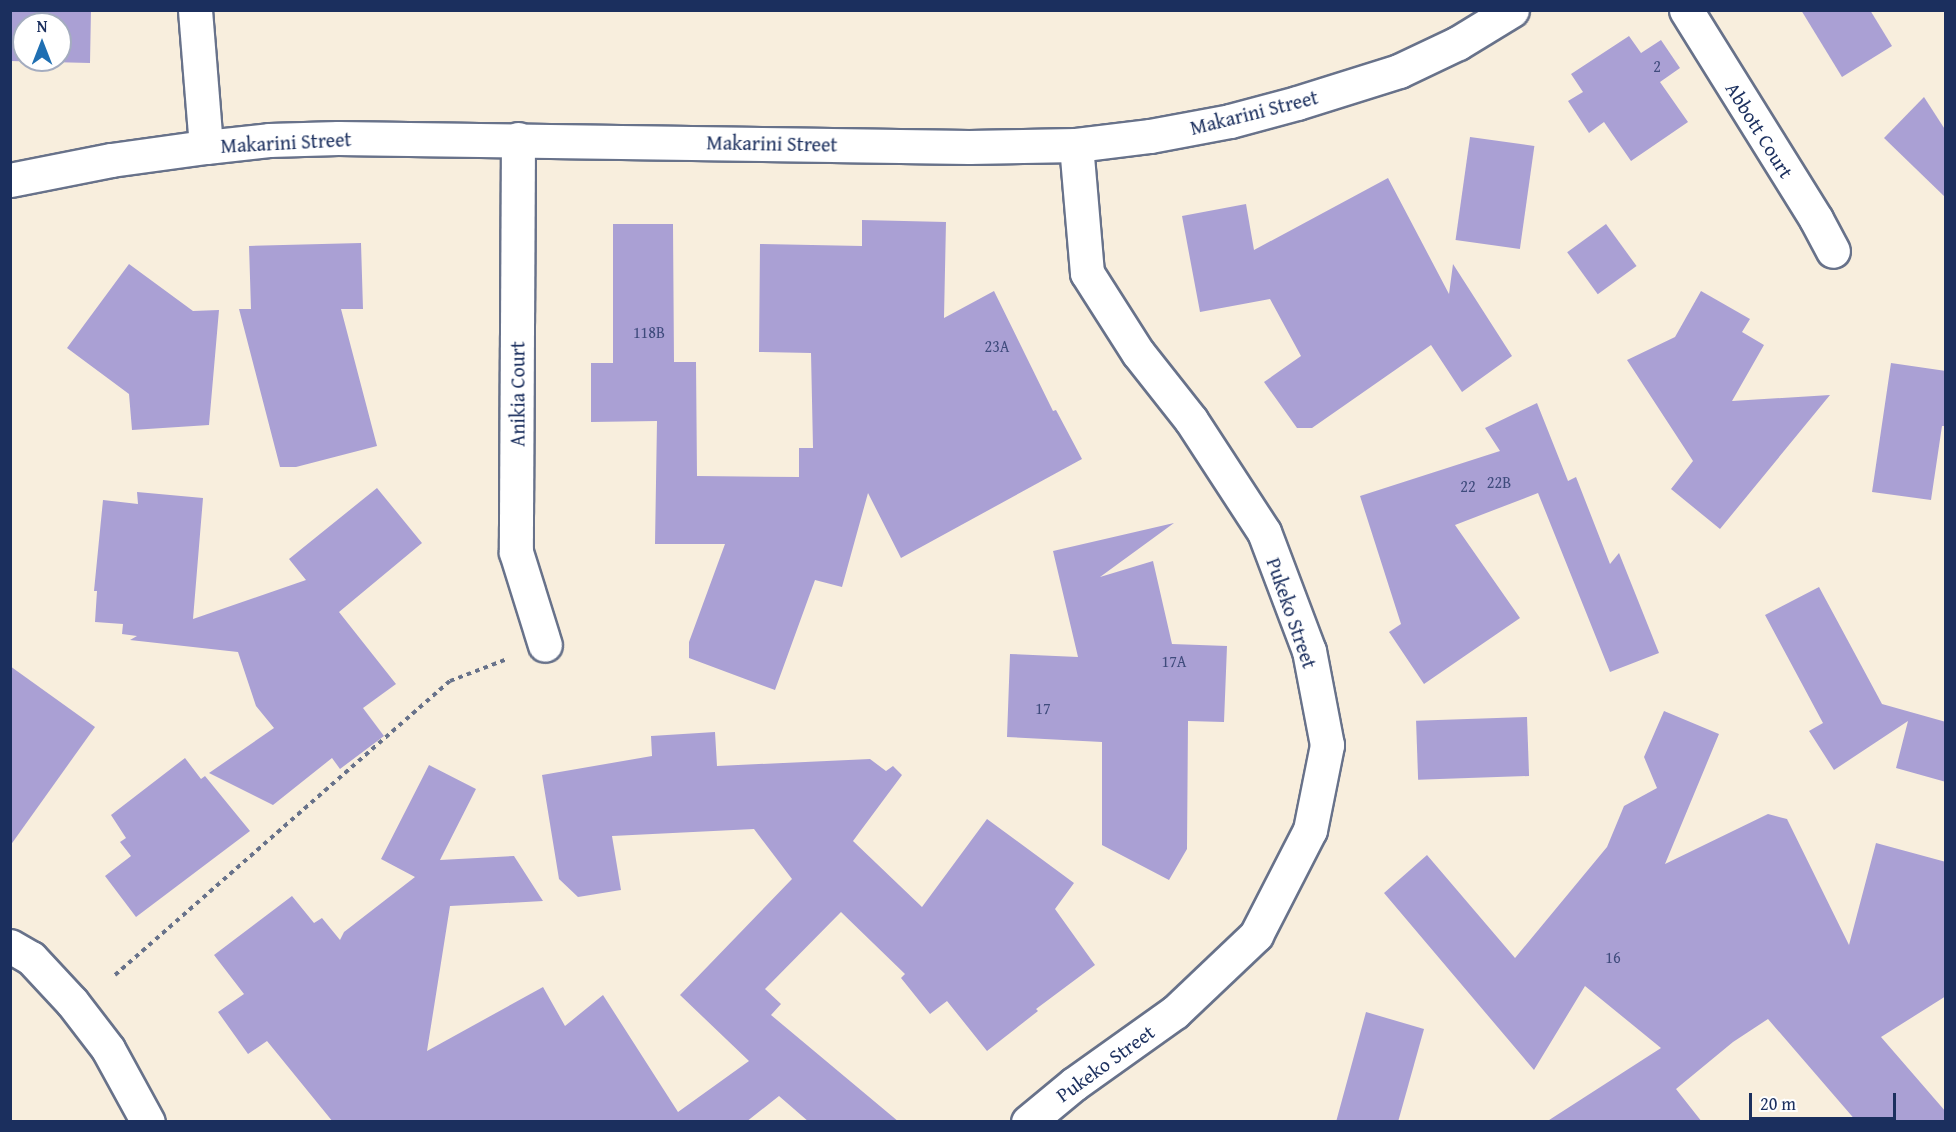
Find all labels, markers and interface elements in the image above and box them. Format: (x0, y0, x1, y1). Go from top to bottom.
north arrow (12, 12, 72, 72)
text: N (37, 14, 47, 38)
house number: 2 (1653, 56, 1661, 76)
street label: Abbott Court (1721, 78, 1799, 182)
street label: Makarini Street (1187, 84, 1321, 140)
street label: Makarini Street (220, 127, 352, 157)
street label: Makarini Street (706, 130, 838, 156)
house number: 118B (633, 322, 665, 342)
house number: 23A (984, 336, 1010, 356)
street label: Anikia Court (505, 341, 529, 447)
house number: 22B (1487, 472, 1511, 492)
house number: 22 (1460, 476, 1476, 496)
street label: Pukeko Street (1262, 554, 1322, 672)
house number: 17A (1161, 651, 1187, 671)
house number: 17 (1035, 698, 1051, 718)
house number: 16 (1605, 947, 1621, 967)
street label: Pukeko Street (1051, 1019, 1159, 1107)
scale bar (1752, 1081, 1899, 1119)
text: 20 m (1760, 1090, 1796, 1117)

